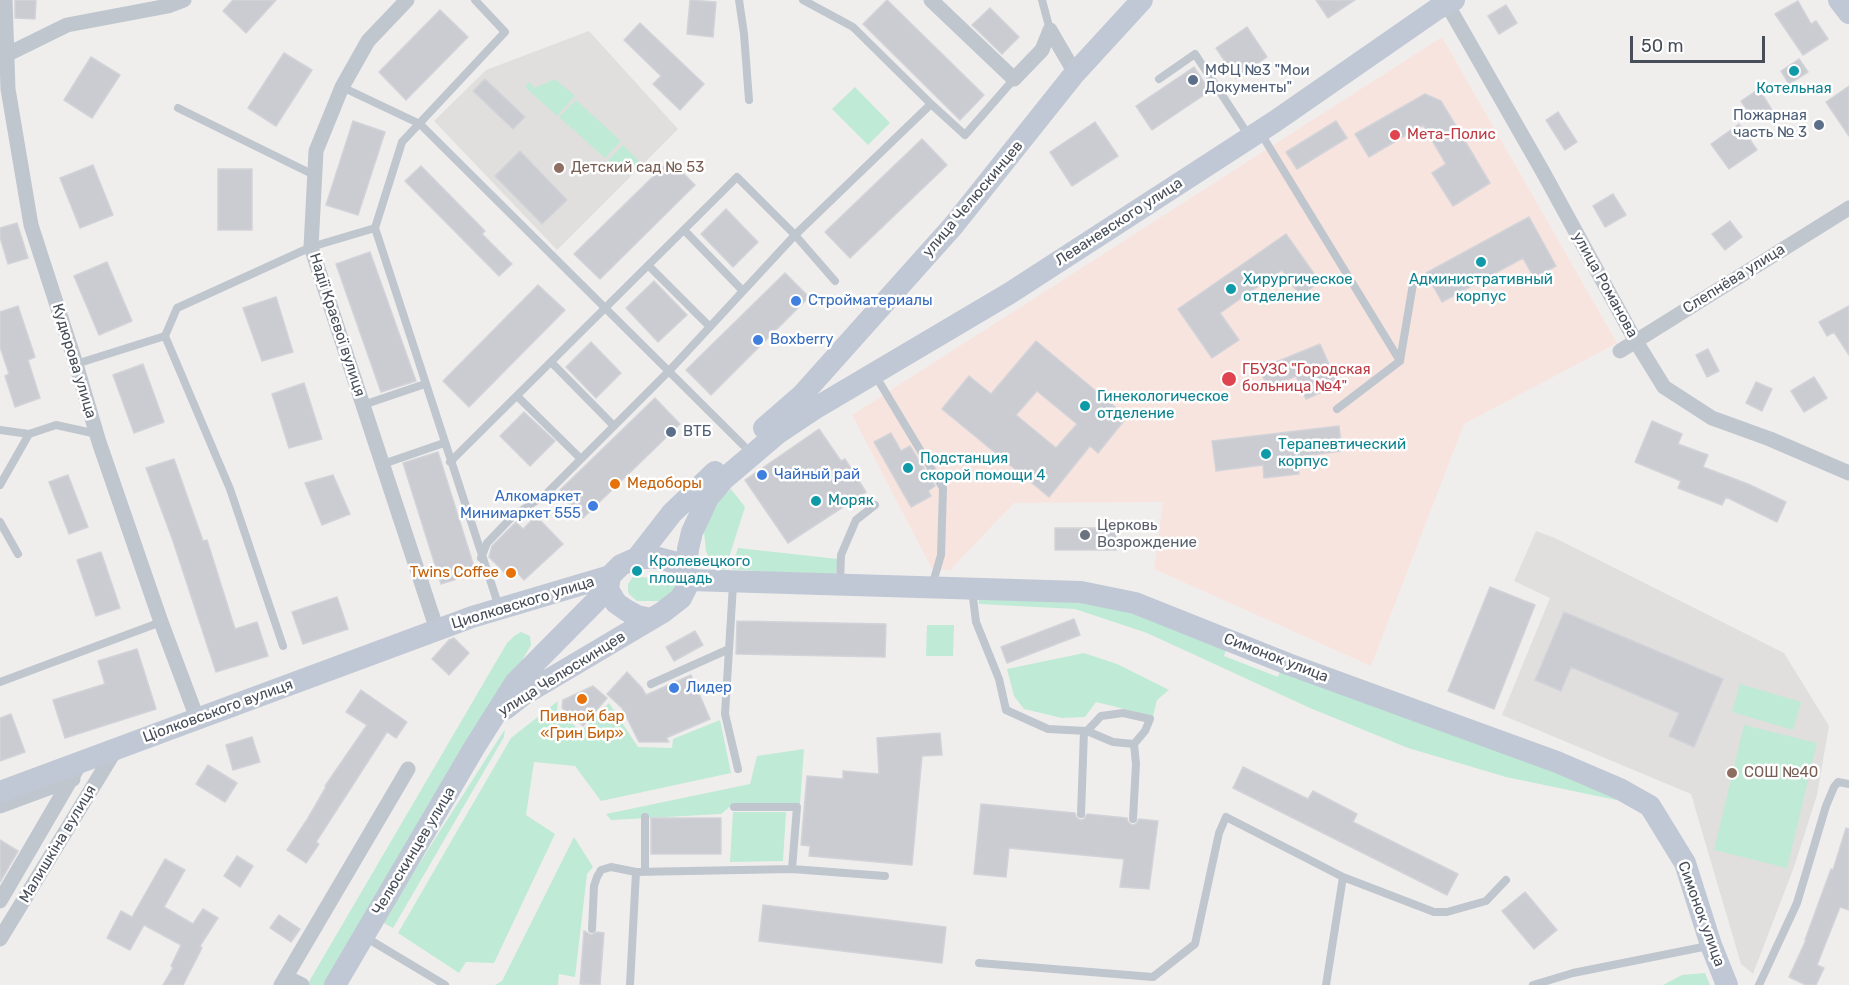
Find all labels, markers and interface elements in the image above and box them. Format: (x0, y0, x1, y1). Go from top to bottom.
scale bar (1633, 24, 1768, 62)
text: 50 m (1641, 35, 1684, 57)
place label: МФЦ №3 "Мои Документы" (1205, 62, 1310, 97)
marker: Котельная (1787, 64, 1801, 78)
marker: МФЦ №3 "Мои Документы" (1186, 73, 1200, 87)
place label: Котельная (1756, 80, 1832, 98)
place label: Пожарная часть № 3 (1733, 107, 1807, 142)
marker: Пожарная часть № 3 (1812, 118, 1826, 132)
place label: Мета-Полис (1407, 126, 1496, 144)
marker: Мета-Полис (1388, 128, 1402, 142)
street label: улица Челюскинцев (919, 137, 1027, 261)
place label: Детский сад № 53 (571, 159, 704, 177)
marker: Детский сад № 53 (552, 161, 566, 175)
street label: Леваневского улица (1052, 174, 1186, 270)
street label: улица Романова (1569, 229, 1641, 341)
street label: Слепнёва улица (1680, 240, 1788, 318)
street label: Надії Краєвої вулиця (305, 251, 369, 399)
marker: Административный корпус (1474, 255, 1488, 269)
place label: Хирургическое отделение (1243, 271, 1353, 306)
place label: Административный корпус (1409, 271, 1553, 306)
marker: Хирургическое отделение (1224, 282, 1238, 296)
place label: Стройматериалы (808, 292, 933, 310)
marker: Стройматериалы (789, 294, 803, 308)
street label: Кудюрова улица (48, 301, 100, 421)
place label: Boxberry (770, 331, 834, 349)
marker: Boxberry (751, 333, 765, 347)
place label: ГБУЗС "Городская больница №4" (1242, 361, 1371, 396)
marker: ГБУЗС "Городская больница №4" (1220, 370, 1238, 388)
place label: Гинекологическое отделение (1097, 388, 1229, 423)
marker: Гинекологическое отделение (1078, 399, 1092, 413)
place label: ВТБ (683, 423, 711, 441)
marker: ВТБ (664, 425, 678, 439)
place label: Терапевтический корпус (1278, 436, 1406, 471)
marker: Терапевтический корпус (1259, 447, 1273, 461)
place label: Подстанция скорой помощи 4 (920, 450, 1046, 485)
marker: Подстанция скорой помощи 4 (901, 461, 915, 475)
place label: Чайный рай (774, 466, 860, 484)
marker: Чайный рай (755, 468, 769, 482)
place label: Медоборы (627, 475, 702, 493)
marker: Медоборы (608, 477, 622, 491)
place label: Алкомаркет Минимаркет 555 (460, 488, 581, 523)
place label: Моряк (828, 492, 874, 510)
marker: Моряк (809, 494, 823, 508)
marker: Алкомаркет Минимаркет 555 (586, 499, 600, 513)
place label: Церковь Возрождение (1097, 517, 1197, 552)
marker: Церковь Возрождение (1078, 528, 1092, 542)
place label: Кролевецкого площадь (649, 553, 750, 588)
place label: Twins Coffee (410, 564, 499, 582)
marker: Кролевецкого площадь (630, 564, 644, 578)
marker: Twins Coffee (504, 566, 518, 580)
street label: Циолковского улица (449, 573, 597, 633)
street label: улица Челюскинцев (495, 628, 629, 720)
street label: Симонок улица (1221, 630, 1331, 686)
street label: Ціолковського вулиця (140, 675, 296, 747)
place label: Лидер (686, 679, 732, 697)
marker: Лидер (667, 681, 681, 695)
marker: Пивной бар «Грин Бир» (575, 692, 589, 706)
place label: Пивной бар «Грин Бир» (540, 708, 624, 743)
place label: СОШ №40 (1744, 764, 1818, 782)
marker: СОШ №40 (1725, 766, 1739, 780)
street label: Малишкіна вулиця (16, 782, 100, 906)
street label: Челюскинцев улица (369, 784, 459, 918)
street label: Симонок улица (1674, 859, 1728, 969)

